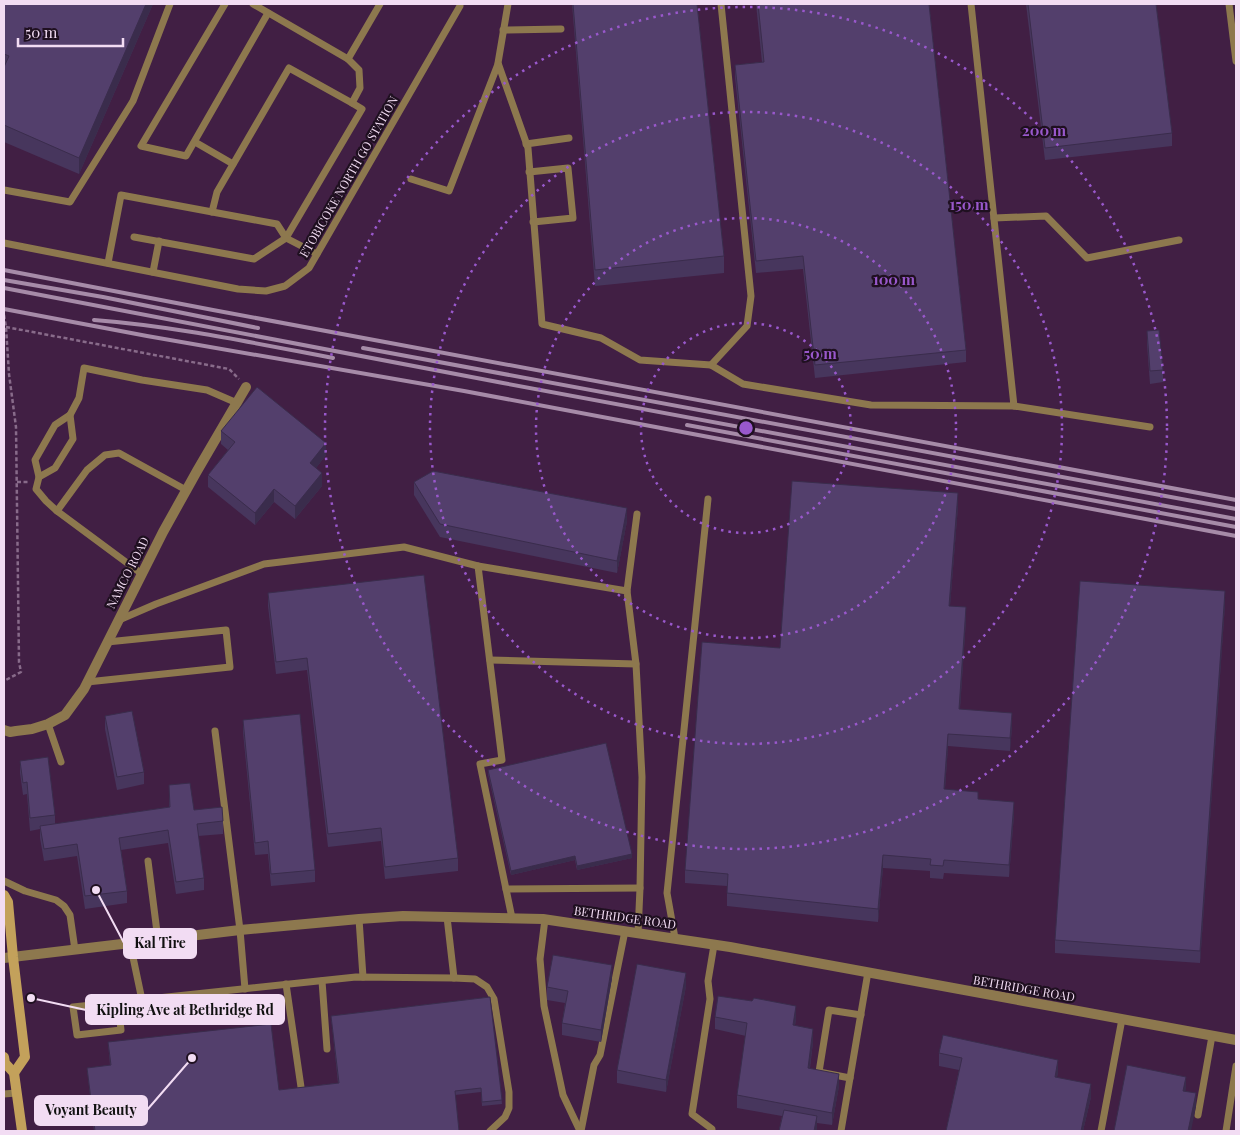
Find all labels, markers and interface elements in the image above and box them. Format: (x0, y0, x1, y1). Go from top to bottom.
scale bar (18, 15, 122, 47)
text: 50 m (25, 22, 58, 42)
street label: ETOBICOKE NORTH GO STATION (295, 92, 401, 260)
text: 200 m (1022, 120, 1067, 140)
text: 150 m (949, 194, 989, 214)
text: 100 m (873, 269, 916, 289)
text: 50 m (803, 343, 837, 363)
centre of rings (737, 419, 755, 437)
street label: NAMCO ROAD (102, 534, 152, 611)
street label: BETHRIDGE ROAD (573, 902, 678, 932)
callout: Kal Tire (124, 929, 196, 958)
text: Kal Tire (134, 933, 186, 952)
street label: BETHRIDGE ROAD (972, 971, 1077, 1005)
callout: Kipling Ave at Bethridge Rd (86, 995, 284, 1024)
text: Kipling Ave at Bethridge Rd (96, 1000, 274, 1019)
callout: Voyant Beauty (35, 1096, 147, 1125)
text: Voyant Beauty (44, 1100, 138, 1119)

